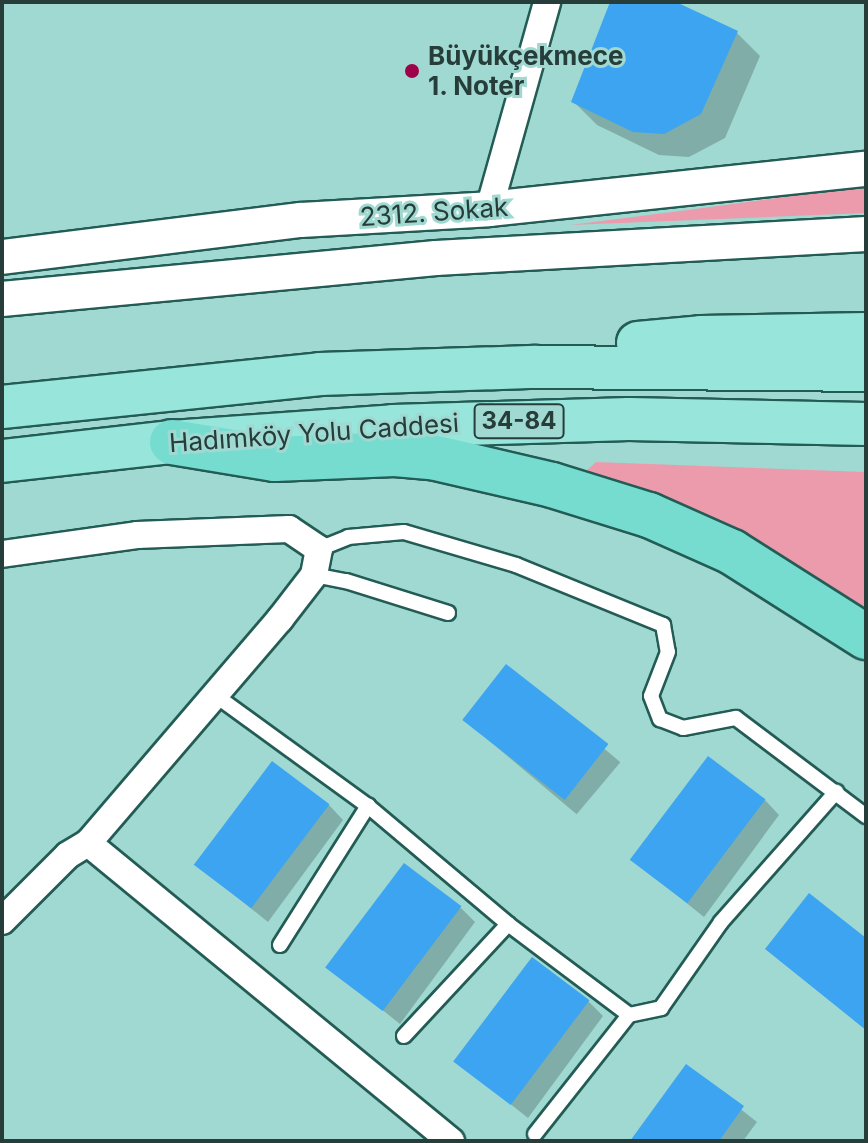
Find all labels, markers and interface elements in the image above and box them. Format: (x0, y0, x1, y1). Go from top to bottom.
place label: Büyükçekmece 1. Noter (428, 40, 624, 102)
marker: Büyükçekmece 1. Noter (403, 62, 421, 80)
street label: 2312. Sokak (359, 191, 509, 233)
road number: 34-84 (473, 401, 565, 441)
street label: Hadımköy Yolu Caddesi (168, 407, 460, 459)

